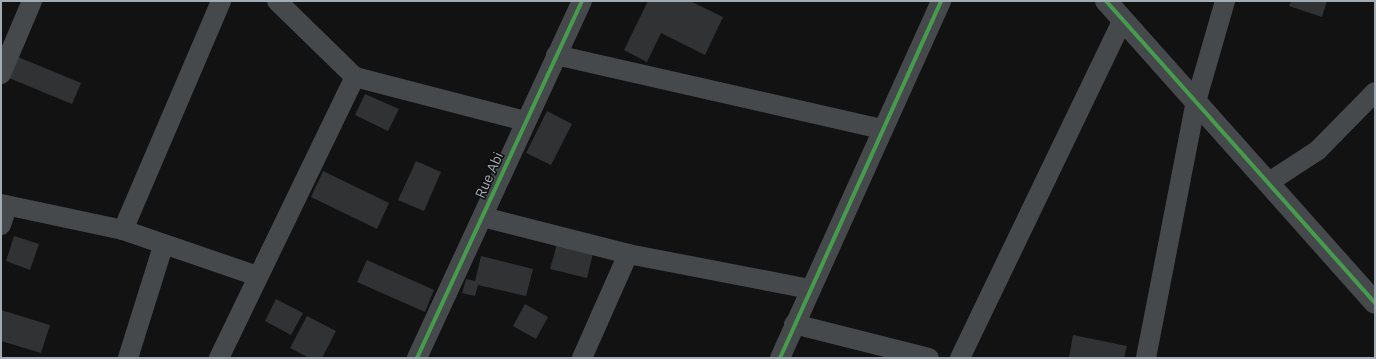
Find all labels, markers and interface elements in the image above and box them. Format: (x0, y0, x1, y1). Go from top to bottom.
street label: Rue Abi (471, 149, 507, 201)

